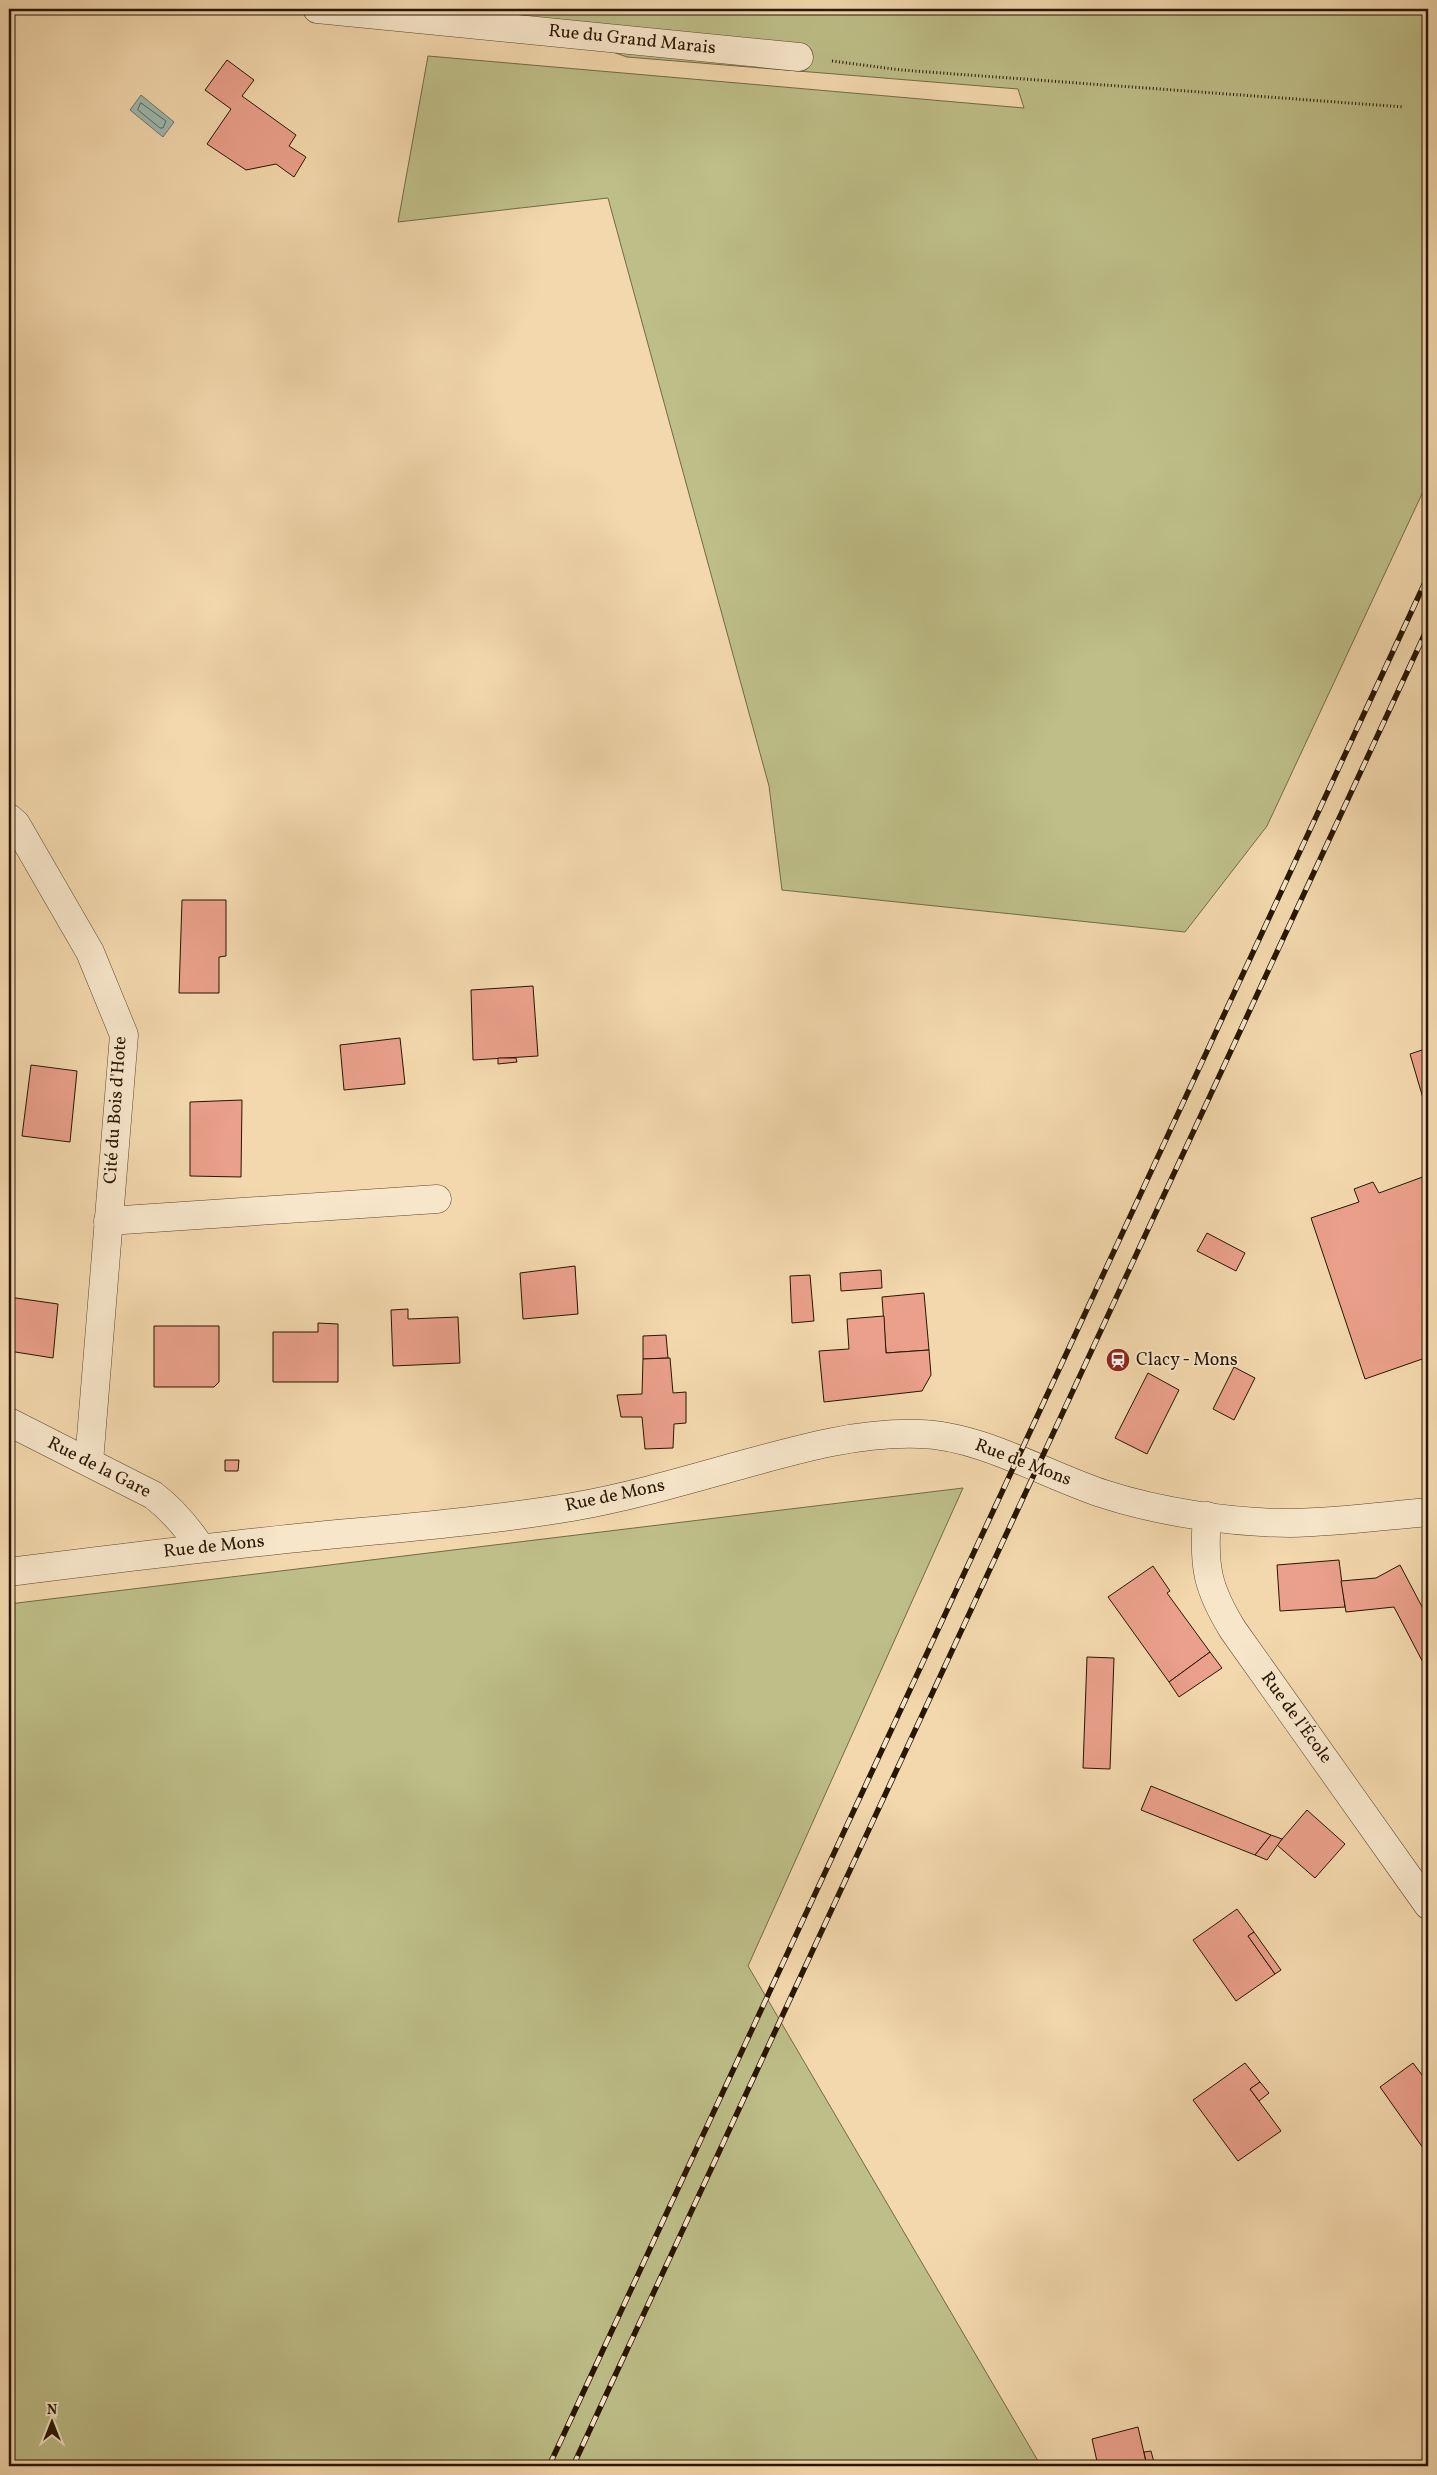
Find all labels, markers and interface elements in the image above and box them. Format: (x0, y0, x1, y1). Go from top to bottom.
street label: Rue du Grand Marais (547, 19, 717, 61)
street label: Cité du Bois d'Hote (98, 1035, 134, 1185)
station icon: Clacy - Mons (1105, 1347, 1131, 1373)
place label: Clacy - Mons (1136, 1348, 1238, 1373)
street label: Rue de la Gare (43, 1431, 155, 1505)
street label: Rue de Mons (971, 1433, 1075, 1493)
street label: Rue de Mons (563, 1473, 667, 1519)
street label: Rue de Mons (162, 1529, 266, 1565)
street label: Rue de l'École (1254, 1667, 1338, 1769)
north arrow (28, 2398, 78, 2448)
text: N (47, 2401, 57, 2420)

